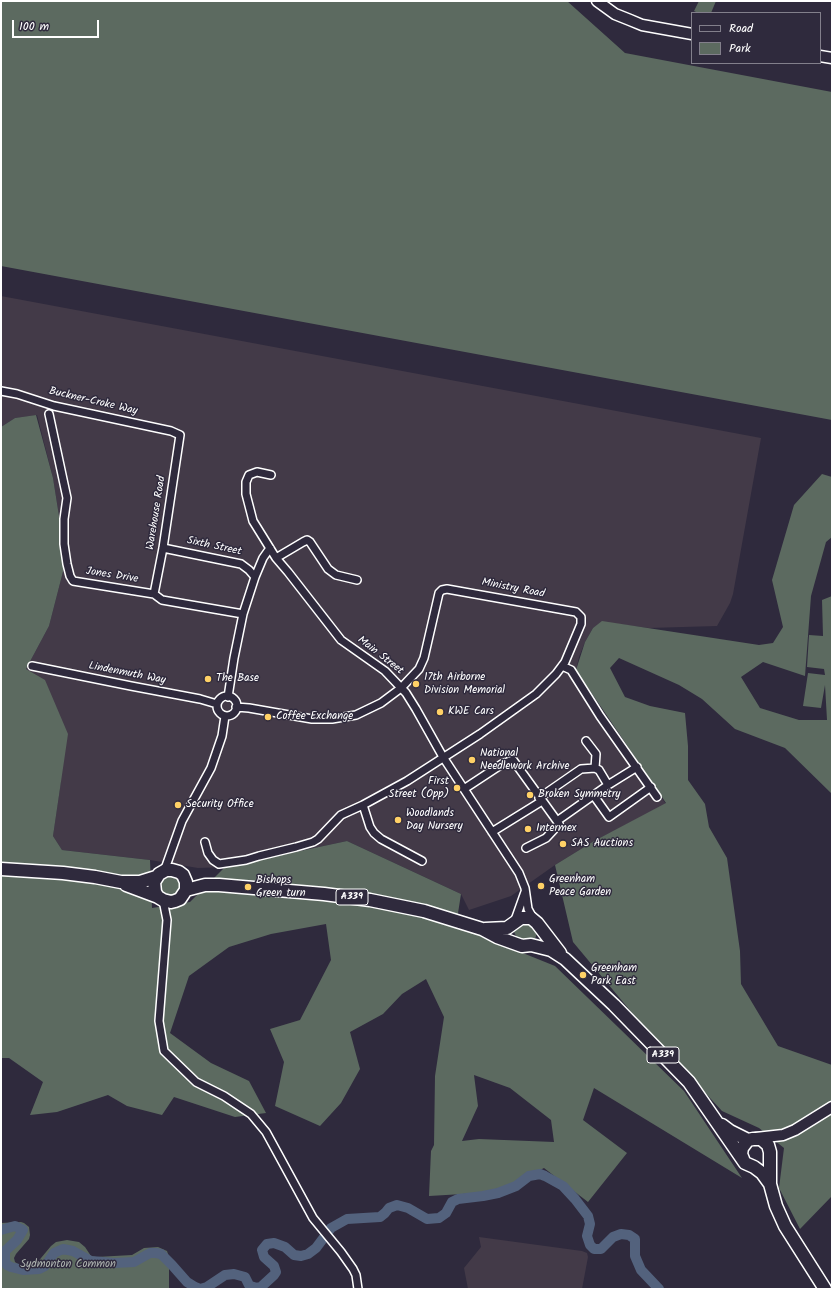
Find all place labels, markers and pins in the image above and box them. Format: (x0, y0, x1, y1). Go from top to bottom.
place label: 17th Airborne Division Memorial (424, 671, 505, 697)
place label: The Base (216, 672, 259, 686)
marker: The Base (203, 674, 213, 684)
marker: 17th Airborne Division Memorial (411, 679, 421, 689)
place label: KWE Cars (448, 705, 494, 719)
marker: KWE Cars (435, 707, 445, 717)
place label: Coffee Exchange (276, 710, 353, 724)
marker: Coffee Exchange (263, 712, 273, 722)
place label: National Needlework Archive (480, 747, 569, 773)
marker: National Needlework Archive (467, 755, 477, 765)
place label: First Street (Opp) (389, 775, 449, 801)
marker: First Street (Opp) (452, 783, 462, 793)
place label: Broken Symmetry (538, 788, 621, 802)
marker: Broken Symmetry (525, 790, 535, 800)
place label: Security Office (186, 798, 254, 812)
marker: Security Office (173, 800, 183, 810)
place label: Woodlands Day Nursery (406, 807, 463, 833)
marker: Woodlands Day Nursery (393, 815, 403, 825)
place label: Intermex (536, 822, 577, 836)
marker: Intermex (523, 824, 533, 834)
place label: SAS Auctions (571, 837, 633, 851)
marker: SAS Auctions (558, 839, 568, 849)
place label: Greenham Peace Garden (549, 873, 611, 899)
place label: Bishops Green turn (256, 874, 306, 900)
marker: Greenham Peace Garden (536, 881, 546, 891)
marker: Bishops Green turn (243, 882, 253, 892)
place label: Greenham Park East (591, 962, 637, 988)
marker: Greenham Park East (578, 970, 588, 980)

